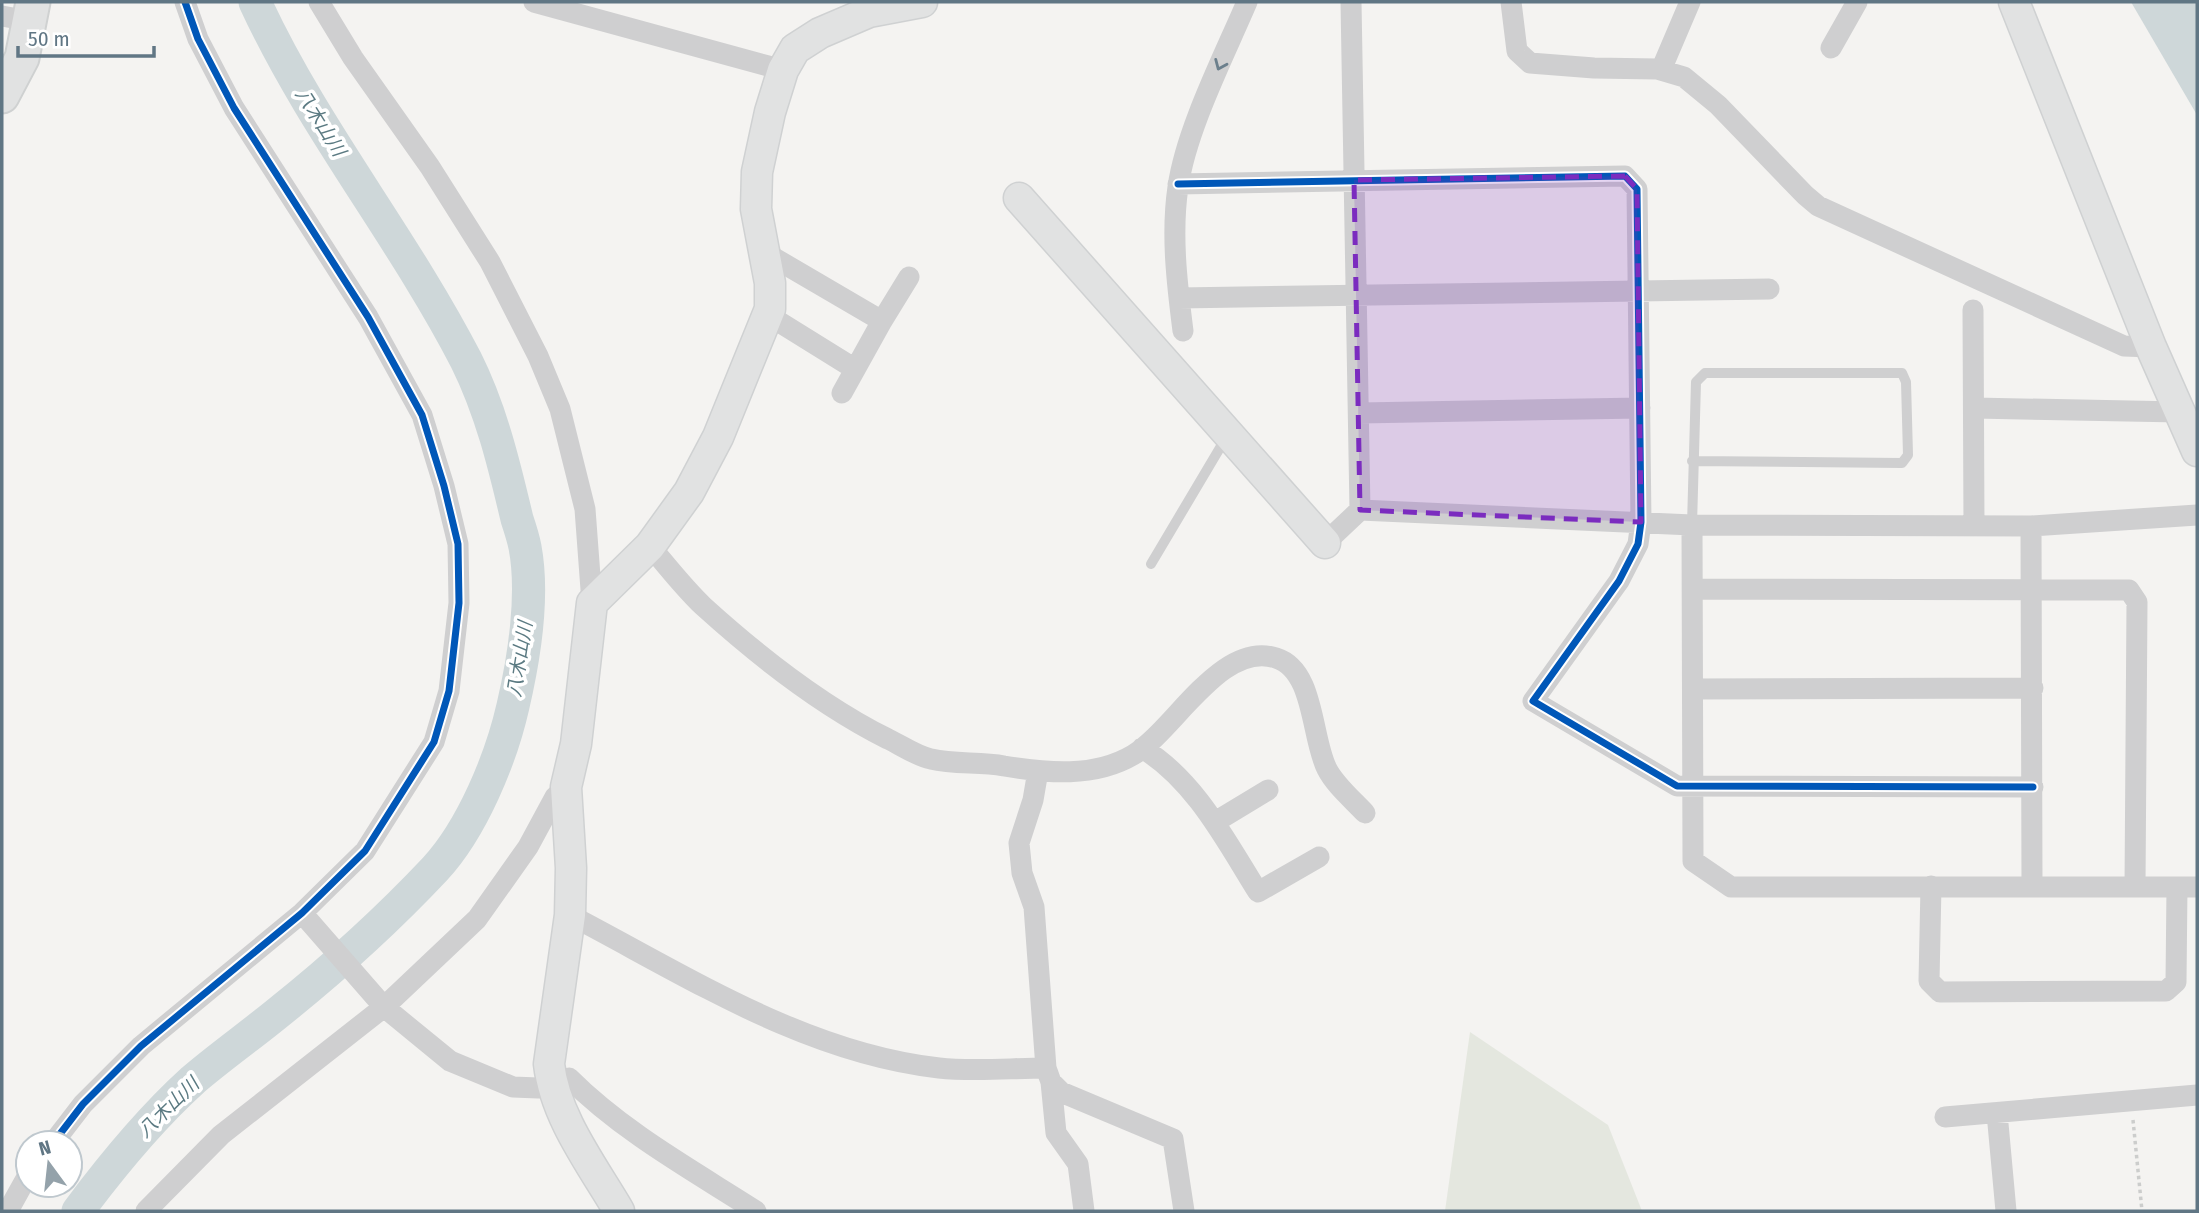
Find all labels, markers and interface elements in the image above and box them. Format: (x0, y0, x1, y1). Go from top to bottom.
scale bar (18, 14, 154, 58)
text: 50 m (28, 26, 70, 52)
one-way arrow (1215, 58, 1229, 70)
water label: 八木山川 (291, 84, 352, 162)
water label: 八木山川 (502, 618, 537, 698)
water label: 八木山川 (133, 1071, 205, 1142)
north arrow (14, 1129, 84, 1199)
text: N (36, 1135, 53, 1161)

